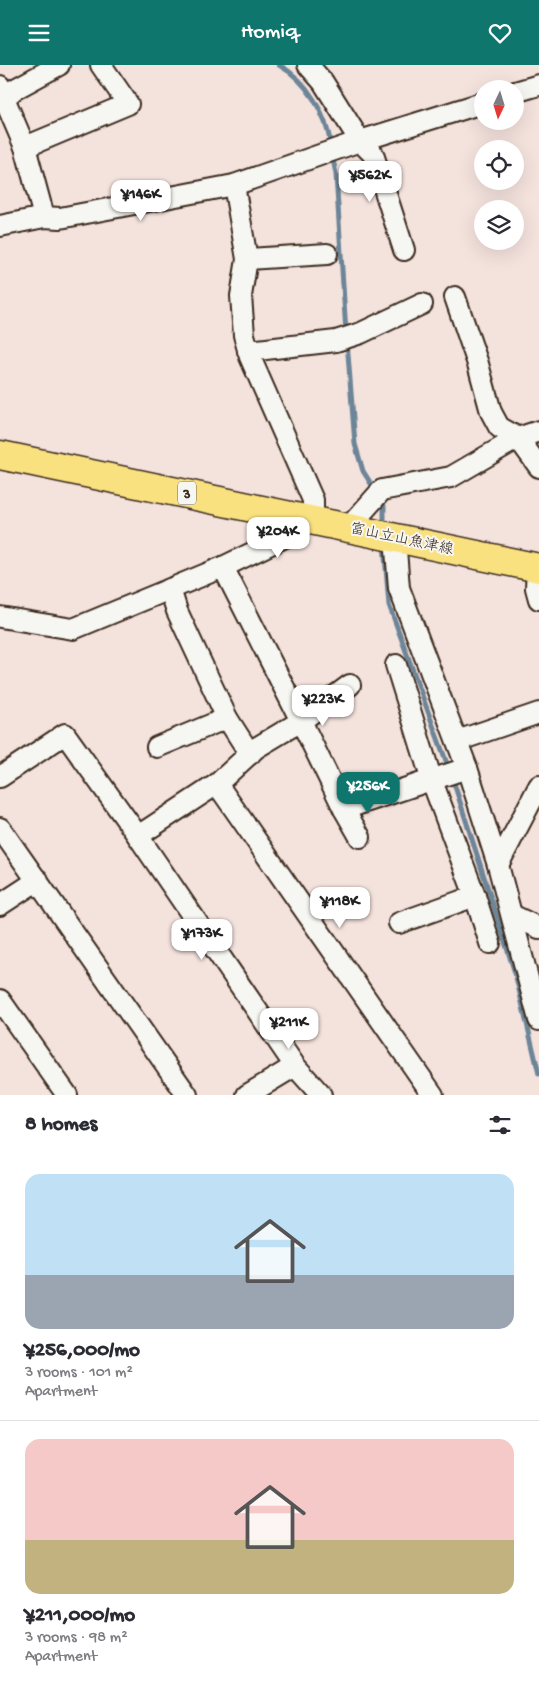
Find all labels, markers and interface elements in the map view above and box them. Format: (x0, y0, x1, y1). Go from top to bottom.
icon: menu (25, 19, 53, 47)
icon: heart (486, 19, 514, 47)
text: Homiq (241, 20, 298, 46)
north arrow (474, 80, 524, 130)
map controls (474, 80, 524, 250)
button: locate (474, 140, 524, 190)
pin: ¥562K (335, 161, 405, 203)
text: ¥562K (350, 167, 390, 186)
pin: ¥146K (106, 179, 176, 222)
text: ¥146K (122, 186, 160, 205)
button: layers (474, 200, 524, 250)
road number: 3 (178, 481, 196, 504)
pin: ¥204K (243, 517, 313, 559)
street label: 富山立山魚津線 (348, 519, 455, 560)
text: ¥204K (258, 523, 298, 542)
pin: ¥223K (288, 685, 358, 727)
text: ¥223K (303, 691, 343, 710)
pin: ¥256K (333, 771, 403, 814)
text: ¥256K (348, 778, 388, 797)
pin: ¥118K (305, 887, 375, 929)
text: ¥118K (321, 893, 359, 912)
pin: ¥173K (167, 919, 237, 961)
text: ¥173K (182, 925, 222, 944)
pin: ¥211K (254, 1007, 324, 1050)
text: ¥211K (271, 1014, 308, 1033)
icon: filters (486, 1111, 514, 1139)
text: 8 homes (25, 1113, 97, 1138)
icon: home (225, 1206, 315, 1296)
text: ¥256,000/mo (25, 1339, 140, 1364)
text: 3 rooms · 101 m² (25, 1364, 133, 1383)
text: Apartment (25, 1383, 97, 1402)
icon: home (225, 1472, 315, 1562)
text: ¥211,000/mo (25, 1604, 135, 1629)
text: 3 rooms · 98 m² (25, 1629, 127, 1648)
text: Apartment (25, 1648, 97, 1667)

